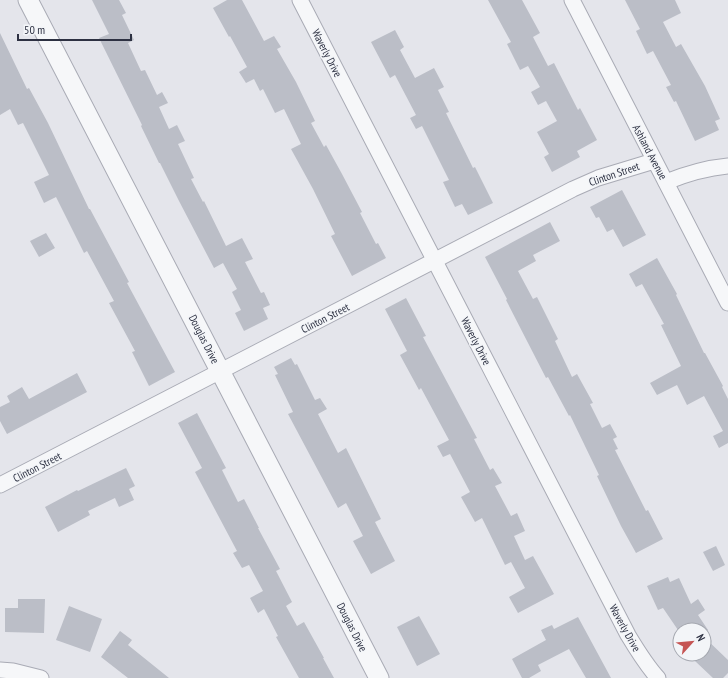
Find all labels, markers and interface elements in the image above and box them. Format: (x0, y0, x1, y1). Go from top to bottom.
scale bar (18, 16, 131, 42)
text: 50 m (24, 22, 45, 37)
street label: Waverly Drive (309, 27, 345, 80)
street label: Ashland Avenue (630, 122, 671, 182)
street label: Clinton Street (587, 159, 641, 189)
street label: Clinton Street (298, 300, 352, 336)
street label: Douglas Drive (186, 312, 222, 366)
street label: Waverly Drive (458, 315, 494, 368)
street label: Clinton Street (10, 449, 64, 485)
street label: Douglas Drive (334, 600, 370, 654)
street label: Waverly Drive (606, 602, 644, 655)
north arrow (672, 622, 712, 662)
text: N (693, 632, 709, 643)

